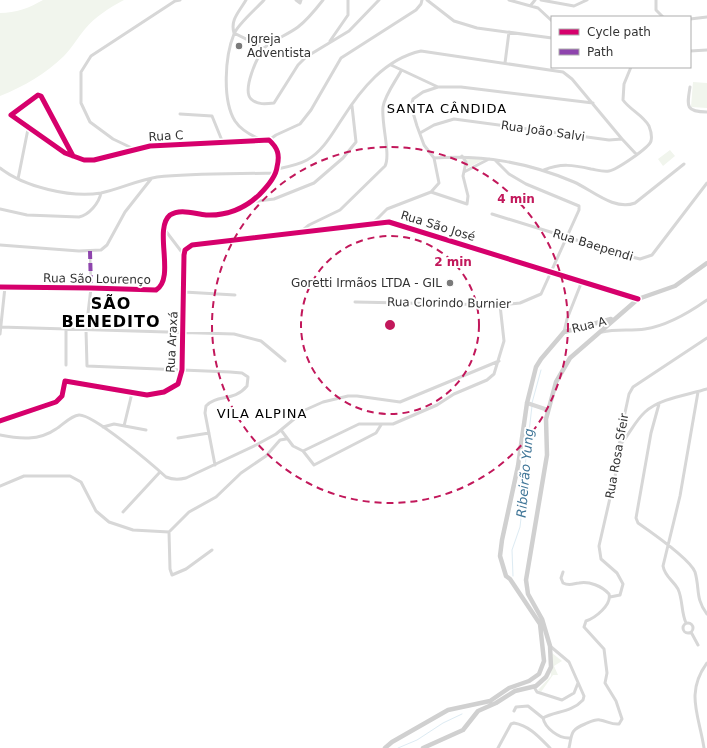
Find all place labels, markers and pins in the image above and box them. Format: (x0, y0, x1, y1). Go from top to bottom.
place label: Igreja Adventista (247, 32, 311, 60)
marker: Igreja Adventista (234, 41, 244, 51)
place label: Goretti Irmãos LTDA - GIL (291, 276, 442, 290)
marker: Goretti Irmãos LTDA - GIL (445, 278, 455, 288)
centre of rings (383, 318, 397, 332)

